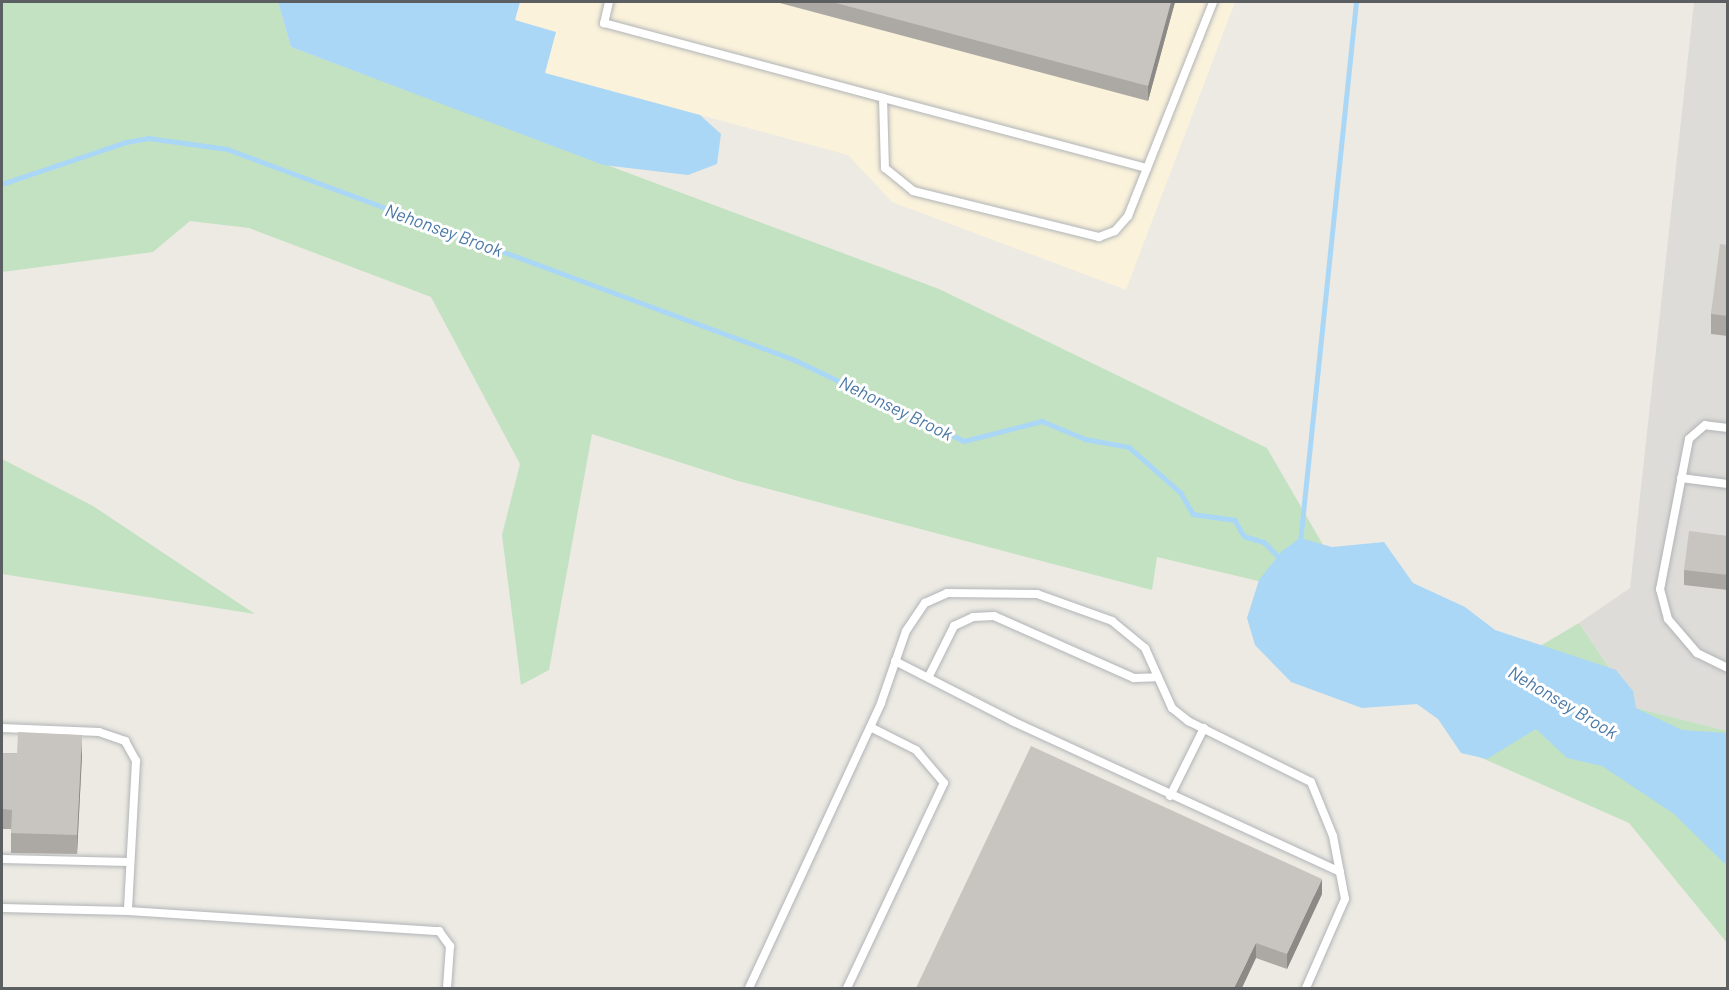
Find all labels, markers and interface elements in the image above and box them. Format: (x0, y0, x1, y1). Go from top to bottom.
water label: Nehonsey Brook (382, 199, 506, 261)
water label: Nehonsey Brook (836, 371, 956, 445)
water label: Nehonsey Brook (1505, 661, 1621, 743)

